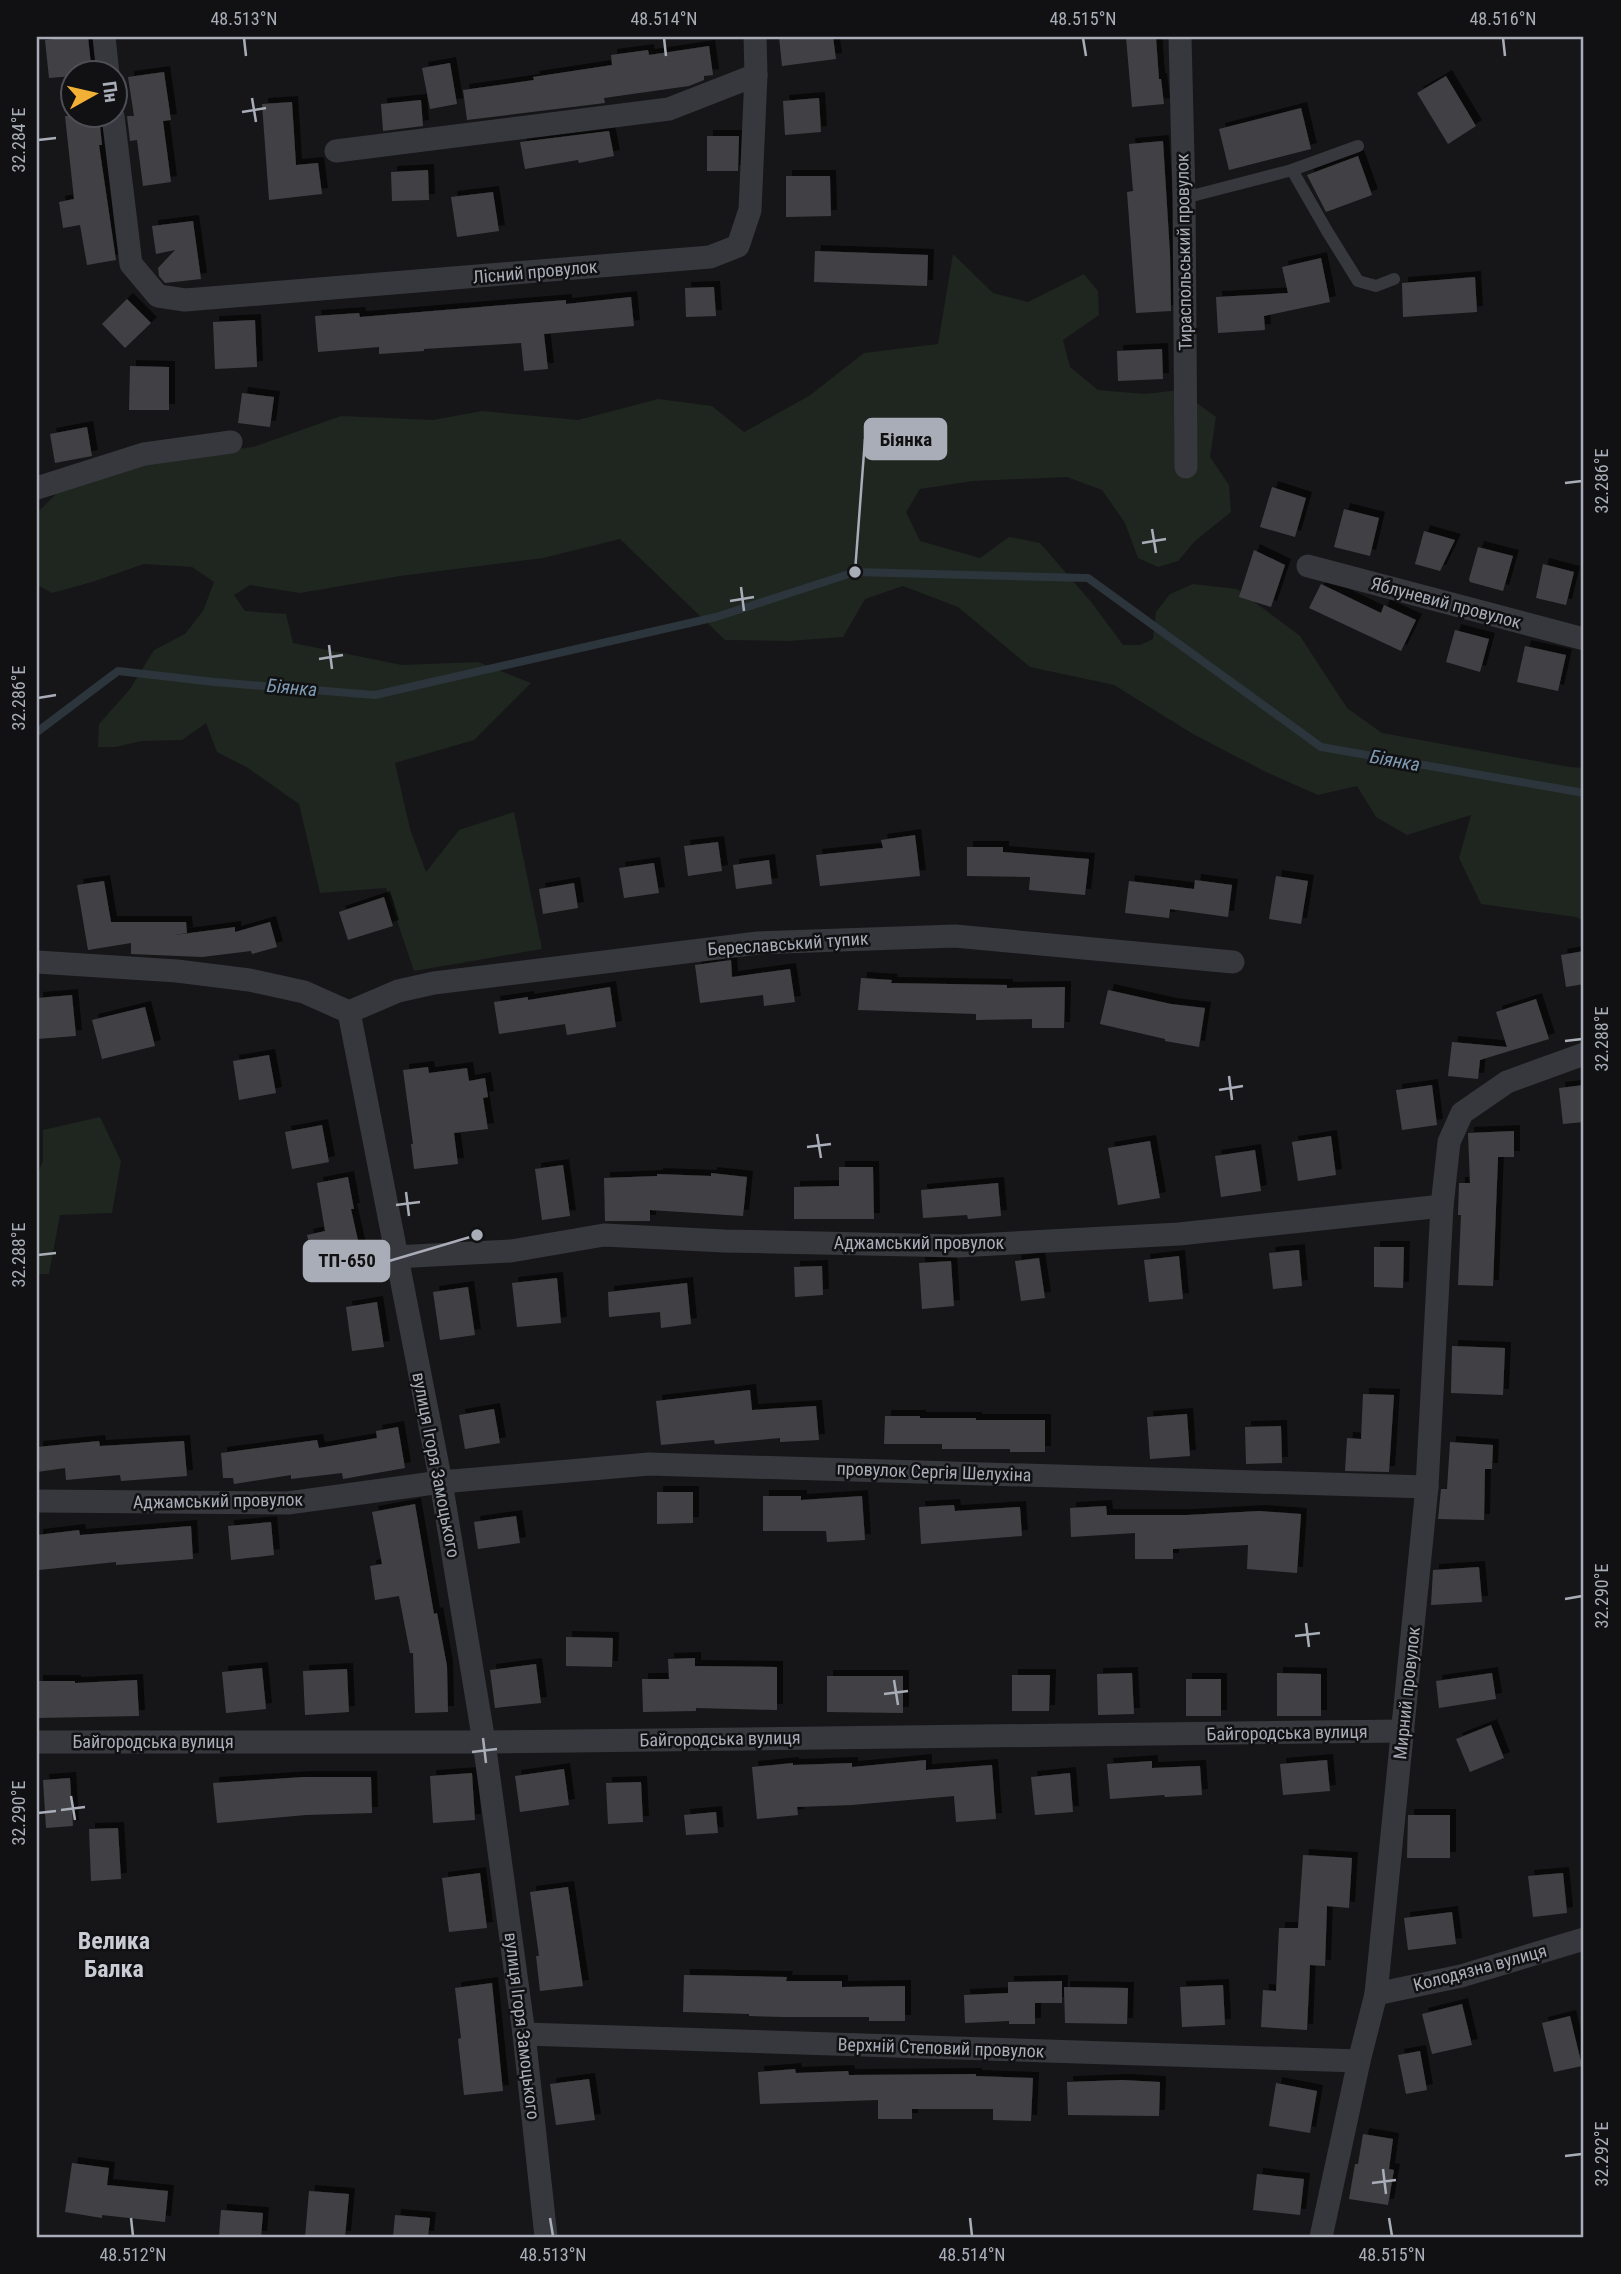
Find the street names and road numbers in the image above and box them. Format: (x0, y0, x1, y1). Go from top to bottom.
street label: Тираспольський провулок (1171, 153, 1196, 351)
street label: Лісний провулок (472, 256, 599, 287)
street label: Яблуневий провулок (1369, 572, 1524, 633)
street label: Береславський тупик (707, 927, 869, 960)
street label: Аджамський провулок (834, 1232, 1005, 1253)
street label: вулиця Ігоря Замоцького (408, 1370, 465, 1559)
street label: провулок Сергія Шелухіна (836, 1458, 1032, 1485)
street label: Аджамський провулок (133, 1489, 304, 1512)
street label: Мирний провулок (1389, 1625, 1424, 1760)
street label: Байгородська вулиця (1206, 1721, 1368, 1744)
street label: Байгородська вулиця (639, 1727, 801, 1750)
street label: Байгородська вулиця (72, 1731, 234, 1752)
street label: вулиця Ігоря Замоцького (501, 1931, 544, 2121)
street label: Колодязна вулиця (1411, 1940, 1549, 1995)
street label: Верхній Степовий провулок (837, 2033, 1045, 2062)

